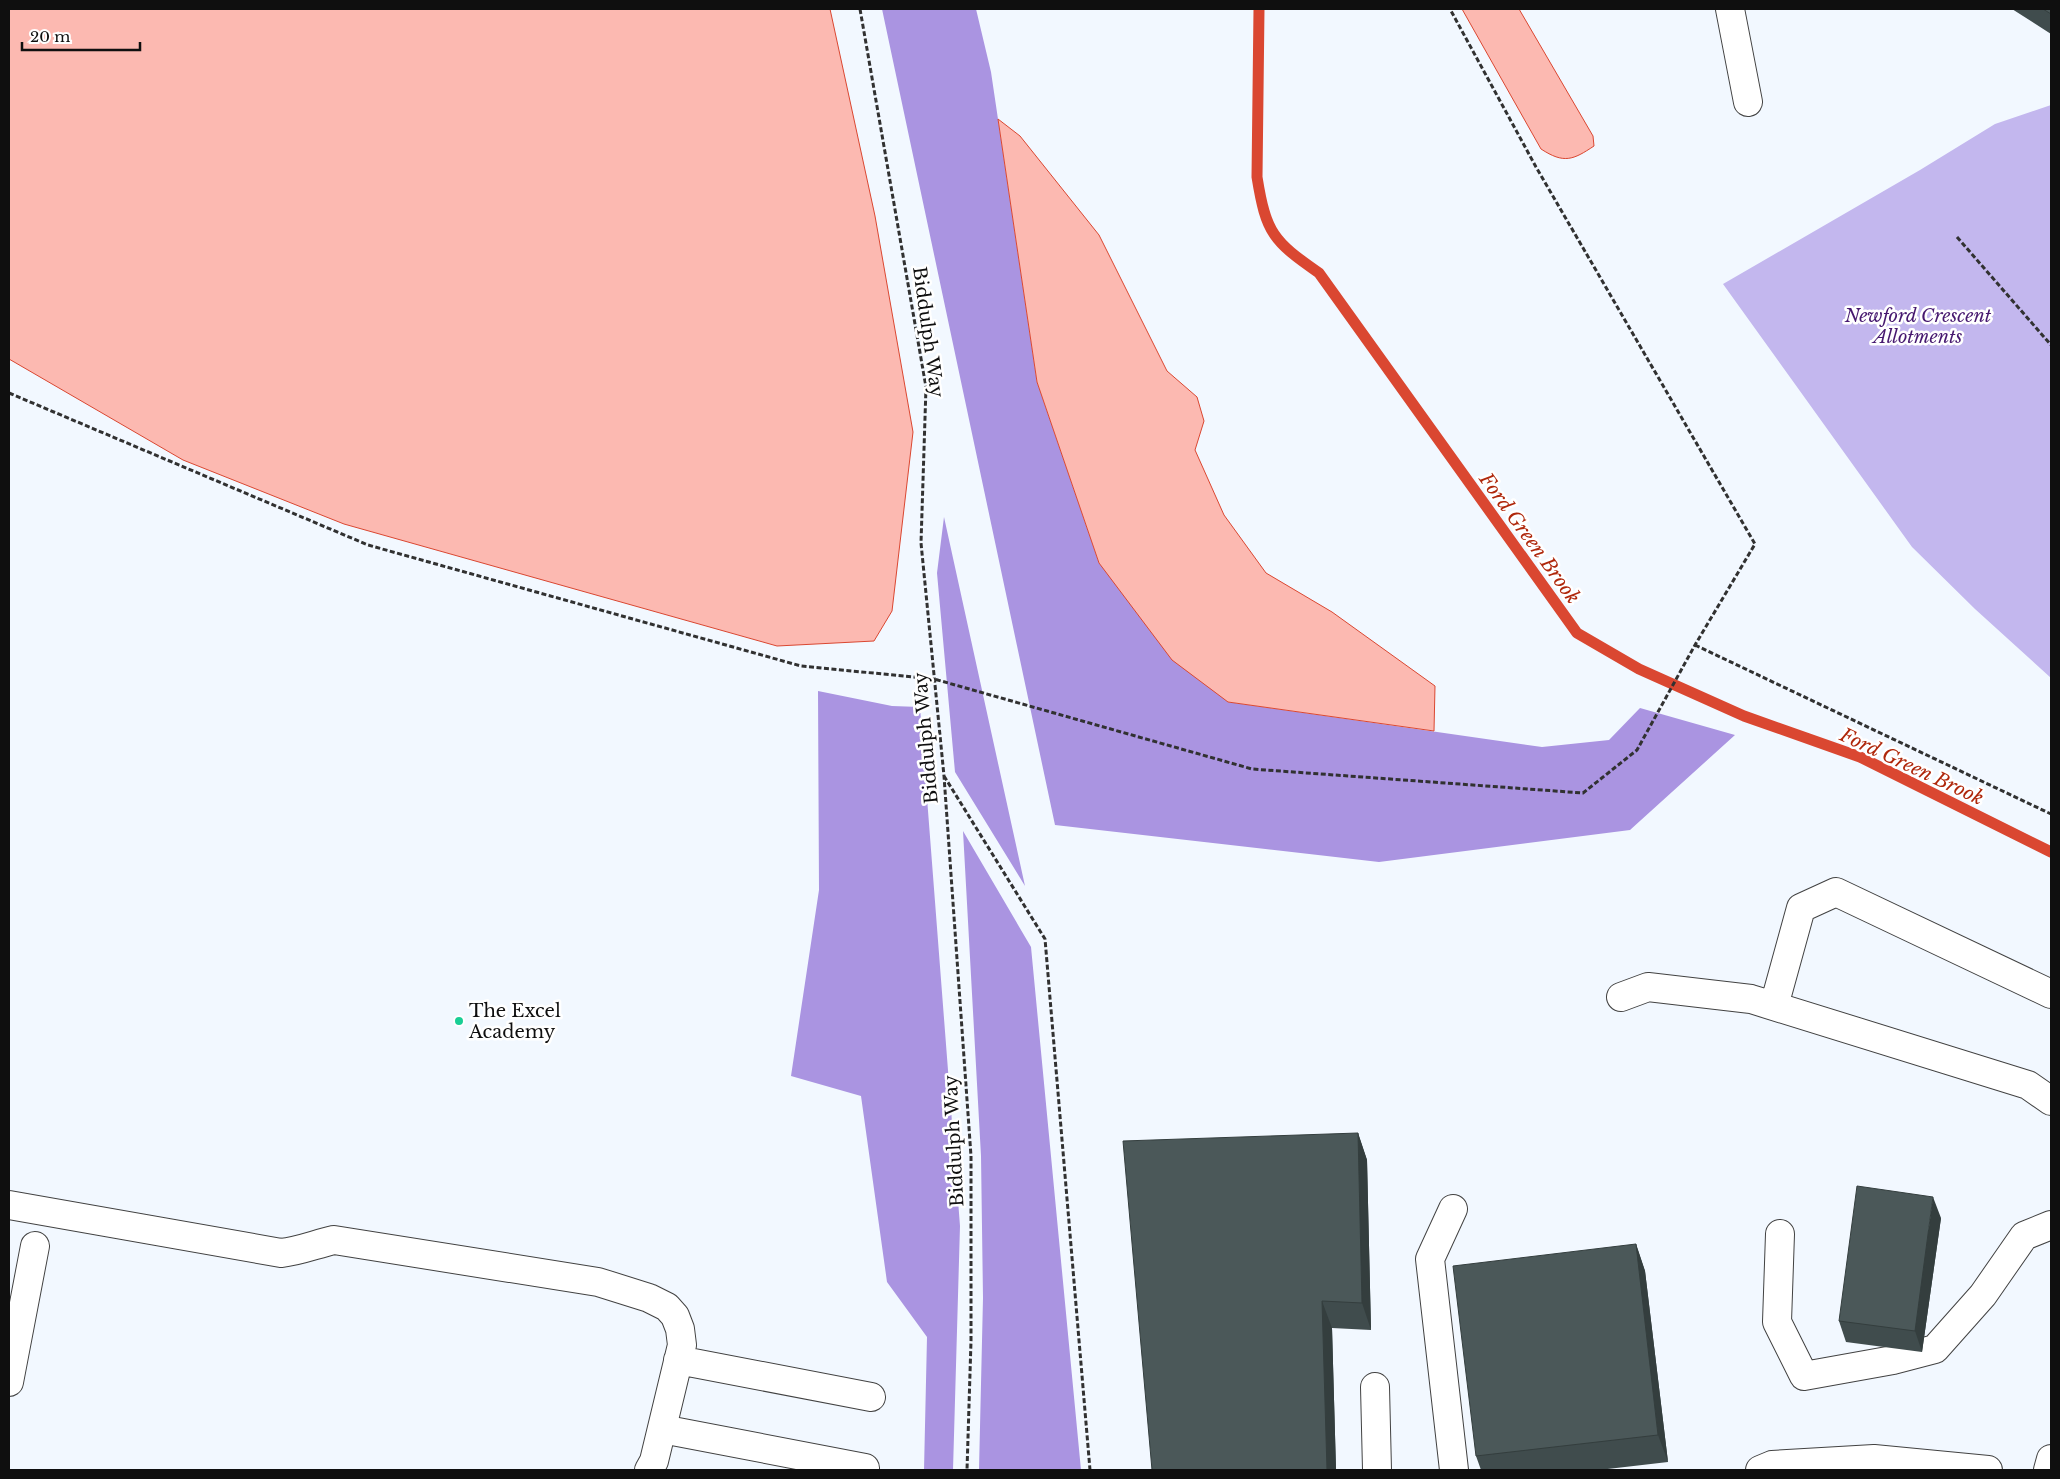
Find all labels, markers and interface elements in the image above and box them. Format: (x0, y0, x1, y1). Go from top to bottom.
scale bar (22, 20, 140, 52)
text: 20 m (30, 27, 70, 46)
street label: Biddulph Way (908, 265, 948, 399)
park label: Newford Crescent Allotments (1844, 305, 1992, 348)
water label: Ford Green Brook (1474, 468, 1585, 608)
street label: Biddulph Way (909, 671, 943, 805)
water label: Ford Green Brook (1835, 723, 1987, 810)
place label: The Excel Academy (468, 1000, 561, 1043)
marker: The Excel Academy (453, 1015, 465, 1027)
street label: Biddulph Way (940, 1074, 968, 1207)

